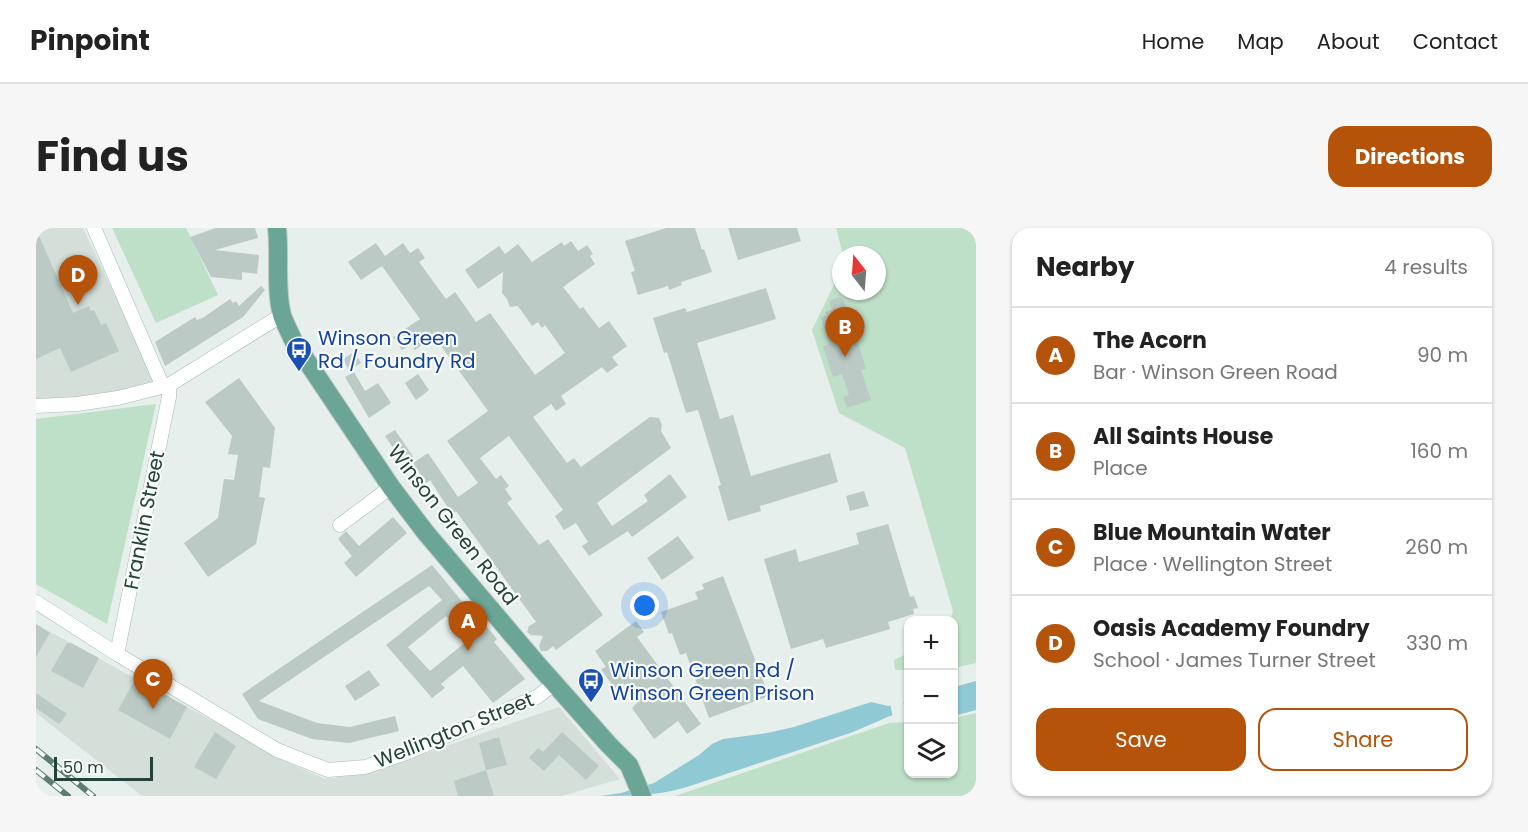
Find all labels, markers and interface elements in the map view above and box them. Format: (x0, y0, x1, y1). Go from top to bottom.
text: Pinpoint (30, 21, 150, 60)
text: Home (1142, 27, 1204, 56)
text: Map (1237, 27, 1284, 56)
text: About (1317, 27, 1380, 56)
text: Contact (1413, 27, 1498, 56)
button: Directions (1328, 126, 1492, 187)
text: Find us (36, 127, 189, 186)
north arrow (832, 246, 886, 300)
text: Nearby (1036, 249, 1134, 285)
text: 4 results (1384, 253, 1468, 281)
pin: D (58, 256, 98, 305)
pin: B (826, 308, 864, 357)
place label: Winson Green Rd / Foundry Rd (318, 324, 476, 375)
text: The Acorn (1093, 325, 1207, 356)
bus stop icon: Winson Green Rd / Foundry Rd (284, 335, 314, 373)
text: A (1048, 341, 1063, 369)
text: 90 m (1417, 341, 1468, 369)
text: Bar · Winson Green Road (1093, 358, 1338, 386)
text: All Saints House (1093, 421, 1273, 452)
text: B (1049, 437, 1062, 465)
text: 160 m (1410, 437, 1468, 465)
street label: Winson Green Road (381, 439, 525, 611)
street label: Franklin Street (117, 448, 171, 592)
text: Place (1093, 454, 1148, 482)
text: Blue Mountain Water (1093, 517, 1331, 548)
text: C (1048, 533, 1063, 561)
text: 260 m (1405, 533, 1468, 561)
text: Place · Wellington Street (1093, 550, 1332, 578)
your location (630, 591, 659, 620)
pin: A (448, 602, 488, 651)
text: Oasis Academy Foundry (1093, 613, 1370, 644)
map controls (904, 616, 958, 778)
button: + (904, 616, 958, 670)
text: D (1048, 629, 1063, 657)
text: 330 m (1406, 629, 1468, 657)
text: School · James Turner Street (1093, 646, 1376, 674)
place label: Winson Green Rd / Winson Green Prison (610, 656, 815, 707)
pin: C (134, 660, 172, 709)
bus stop icon: Winson Green Rd / Winson Green Prison (576, 666, 606, 704)
button: − (904, 670, 958, 724)
street label: Wellington Street (370, 685, 538, 775)
button: Save (1036, 708, 1246, 771)
button: Share (1258, 708, 1468, 771)
button: layers (904, 724, 958, 778)
scale bar (54, 754, 153, 782)
text: 50 m (63, 756, 104, 779)

